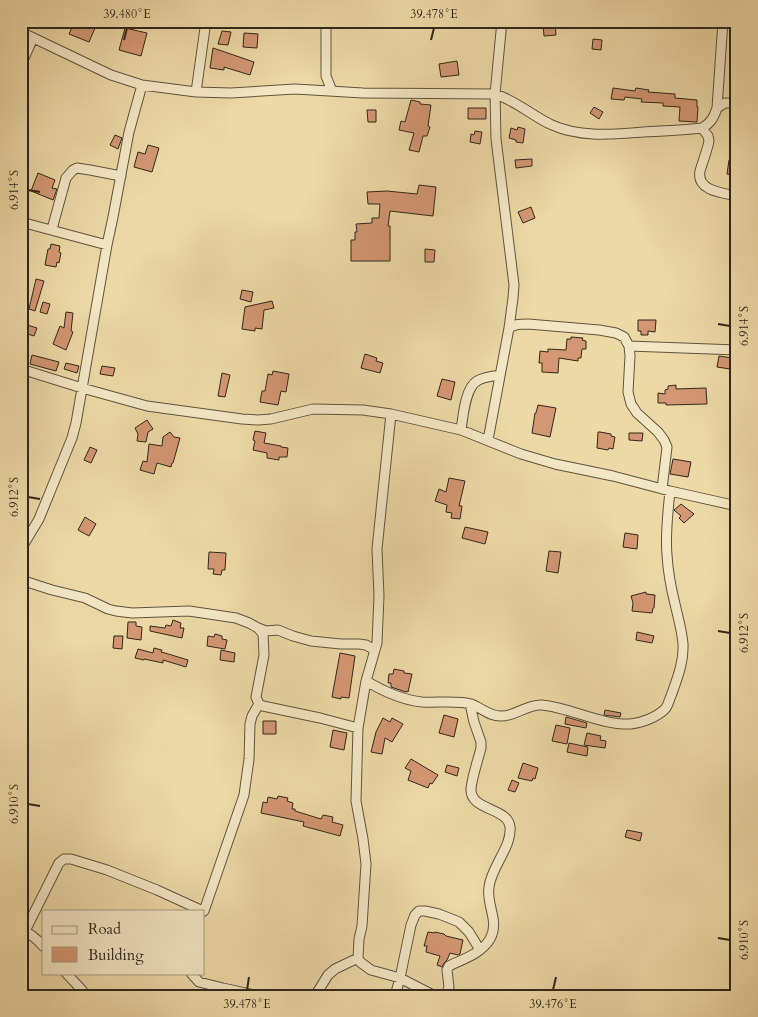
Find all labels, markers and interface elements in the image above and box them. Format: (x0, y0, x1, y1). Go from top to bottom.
text: 39.480°E (103, 6, 151, 22)
text: 39.478°E (410, 6, 458, 22)
text: 6.914°S (6, 170, 22, 210)
text: 6.914°S (736, 306, 752, 346)
text: 6.912°S (6, 477, 22, 517)
text: 6.912°S (736, 613, 752, 653)
text: 6.910°S (6, 784, 22, 824)
legend (42, 910, 205, 974)
text: Road (88, 919, 121, 939)
text: 6.910°S (736, 920, 752, 960)
text: Building (88, 945, 144, 965)
text: 39.478°E (223, 996, 271, 1012)
text: 39.476°E (529, 996, 577, 1012)

